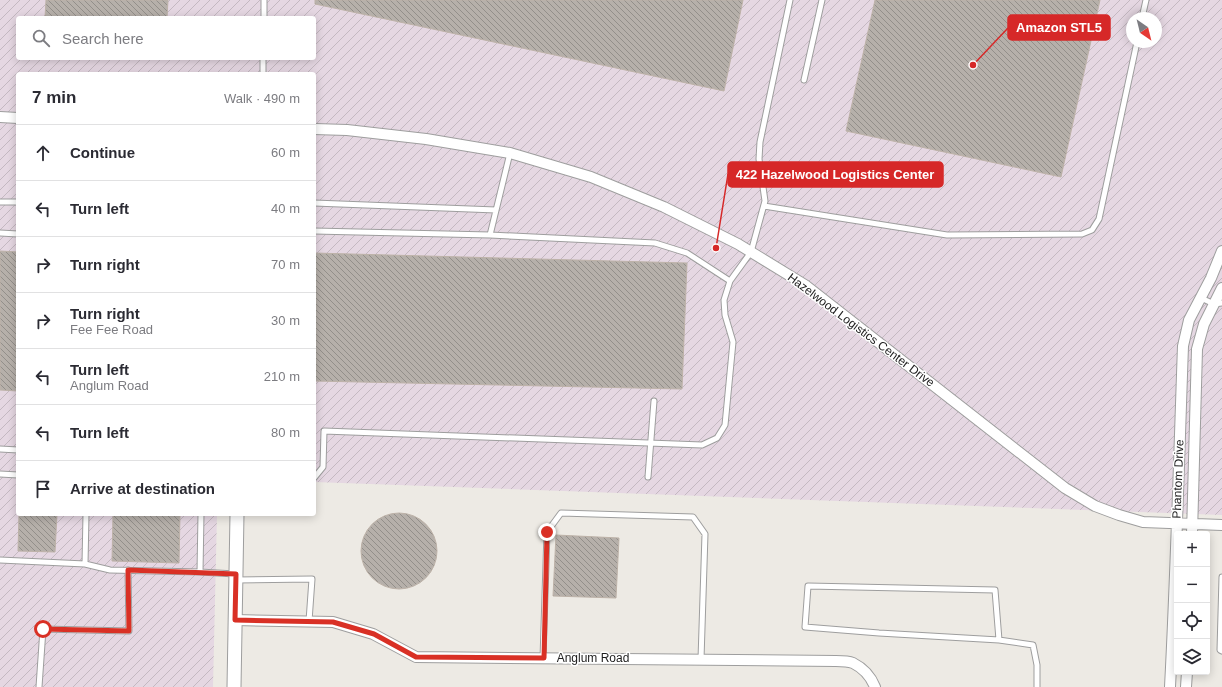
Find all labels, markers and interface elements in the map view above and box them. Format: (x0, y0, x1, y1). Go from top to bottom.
north arrow (1126, 12, 1162, 48)
callout: Amazon STL5 (1008, 15, 1110, 40)
search box (16, 16, 316, 60)
text: Amazon STL5 (1016, 20, 1102, 35)
icon: search (30, 27, 52, 49)
text: Search here (62, 30, 144, 47)
text: 7 min (32, 88, 76, 107)
text: Walk · 490 m (224, 91, 300, 106)
icon: ahead (32, 142, 54, 164)
text: Continue (70, 144, 135, 161)
text: 60 m (271, 145, 300, 160)
callout: 422 Hazelwood Logistics Center (728, 162, 943, 187)
text: 422 Hazelwood Logistics Center (736, 167, 934, 182)
icon: left (32, 198, 54, 220)
text: Turn left (70, 200, 129, 217)
text: 40 m (271, 201, 300, 216)
icon: right (32, 254, 54, 276)
text: Turn right (70, 256, 140, 273)
text: 70 m (271, 257, 300, 272)
street label: Hazelwood Logistics Center Drive (785, 270, 937, 390)
text: Turn right (70, 305, 140, 322)
icon: right (32, 310, 54, 332)
text: 30 m (271, 313, 300, 328)
text: Fee Fee Road (70, 322, 153, 337)
text: Turn left (70, 361, 129, 378)
icon: left (32, 366, 54, 388)
text: 210 m (264, 369, 300, 384)
text: Anglum Road (70, 378, 149, 393)
icon: left (32, 422, 54, 444)
text: Turn left (70, 424, 129, 441)
text: 80 m (271, 425, 300, 440)
street label: Phantom Drive (1170, 439, 1186, 519)
icon: arrive (32, 478, 54, 500)
text: Arrive at destination (70, 480, 215, 497)
route end (538, 523, 556, 541)
map controls (1174, 531, 1210, 675)
button: + (1174, 531, 1210, 567)
button: − (1174, 567, 1210, 603)
button: locate (1174, 603, 1210, 639)
route start (34, 620, 52, 638)
button: layers (1174, 639, 1210, 675)
street label: Anglum Road (557, 651, 629, 665)

